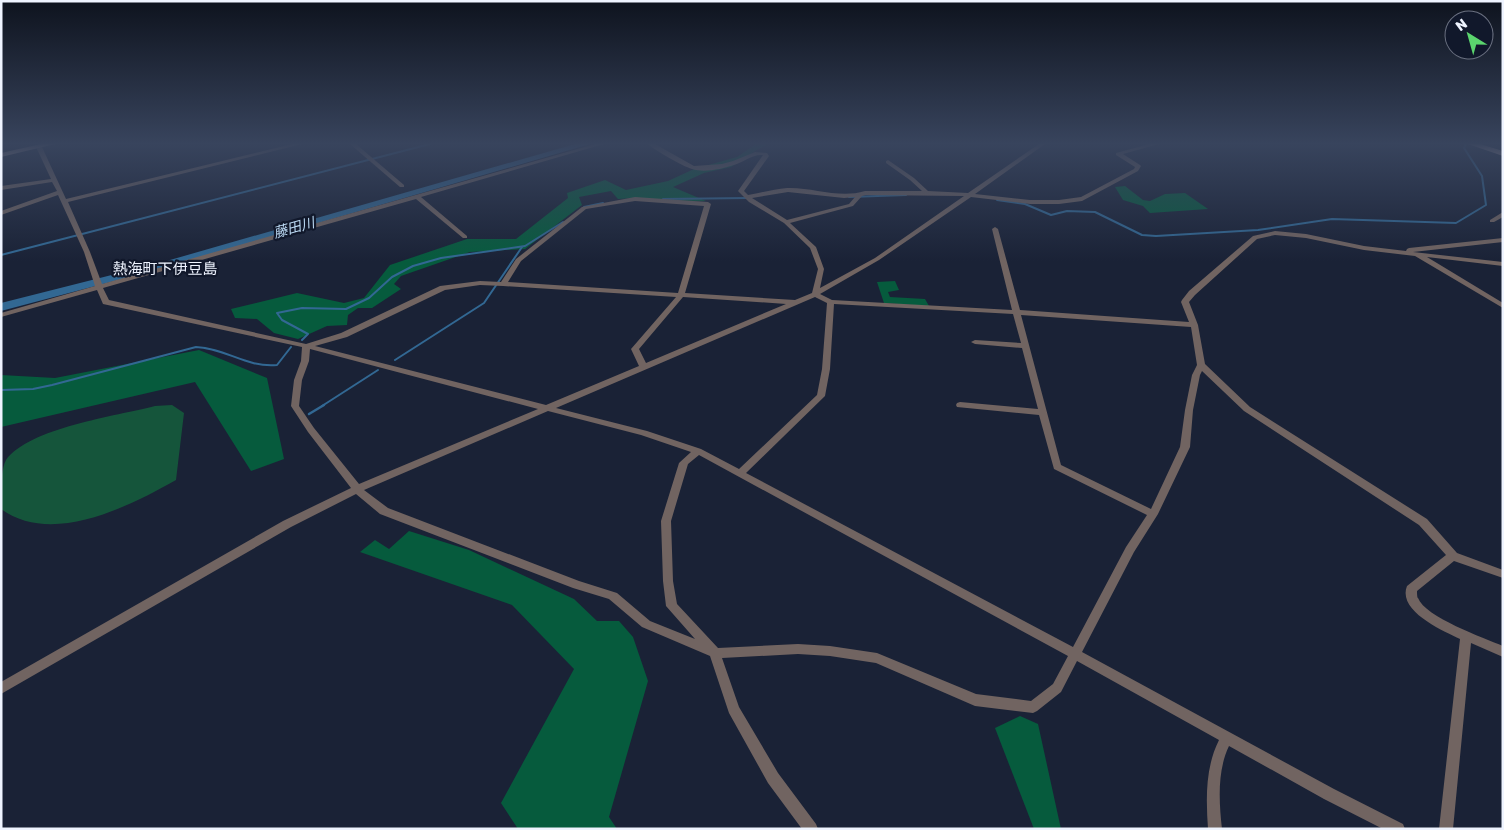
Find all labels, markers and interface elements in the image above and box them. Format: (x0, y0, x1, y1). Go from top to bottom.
north arrow (1444, 10, 1494, 60)
text: N (1452, 15, 1471, 35)
water label: 藤田川 (271, 213, 318, 242)
district label: 熱海町下伊豆島 (112, 260, 218, 278)

